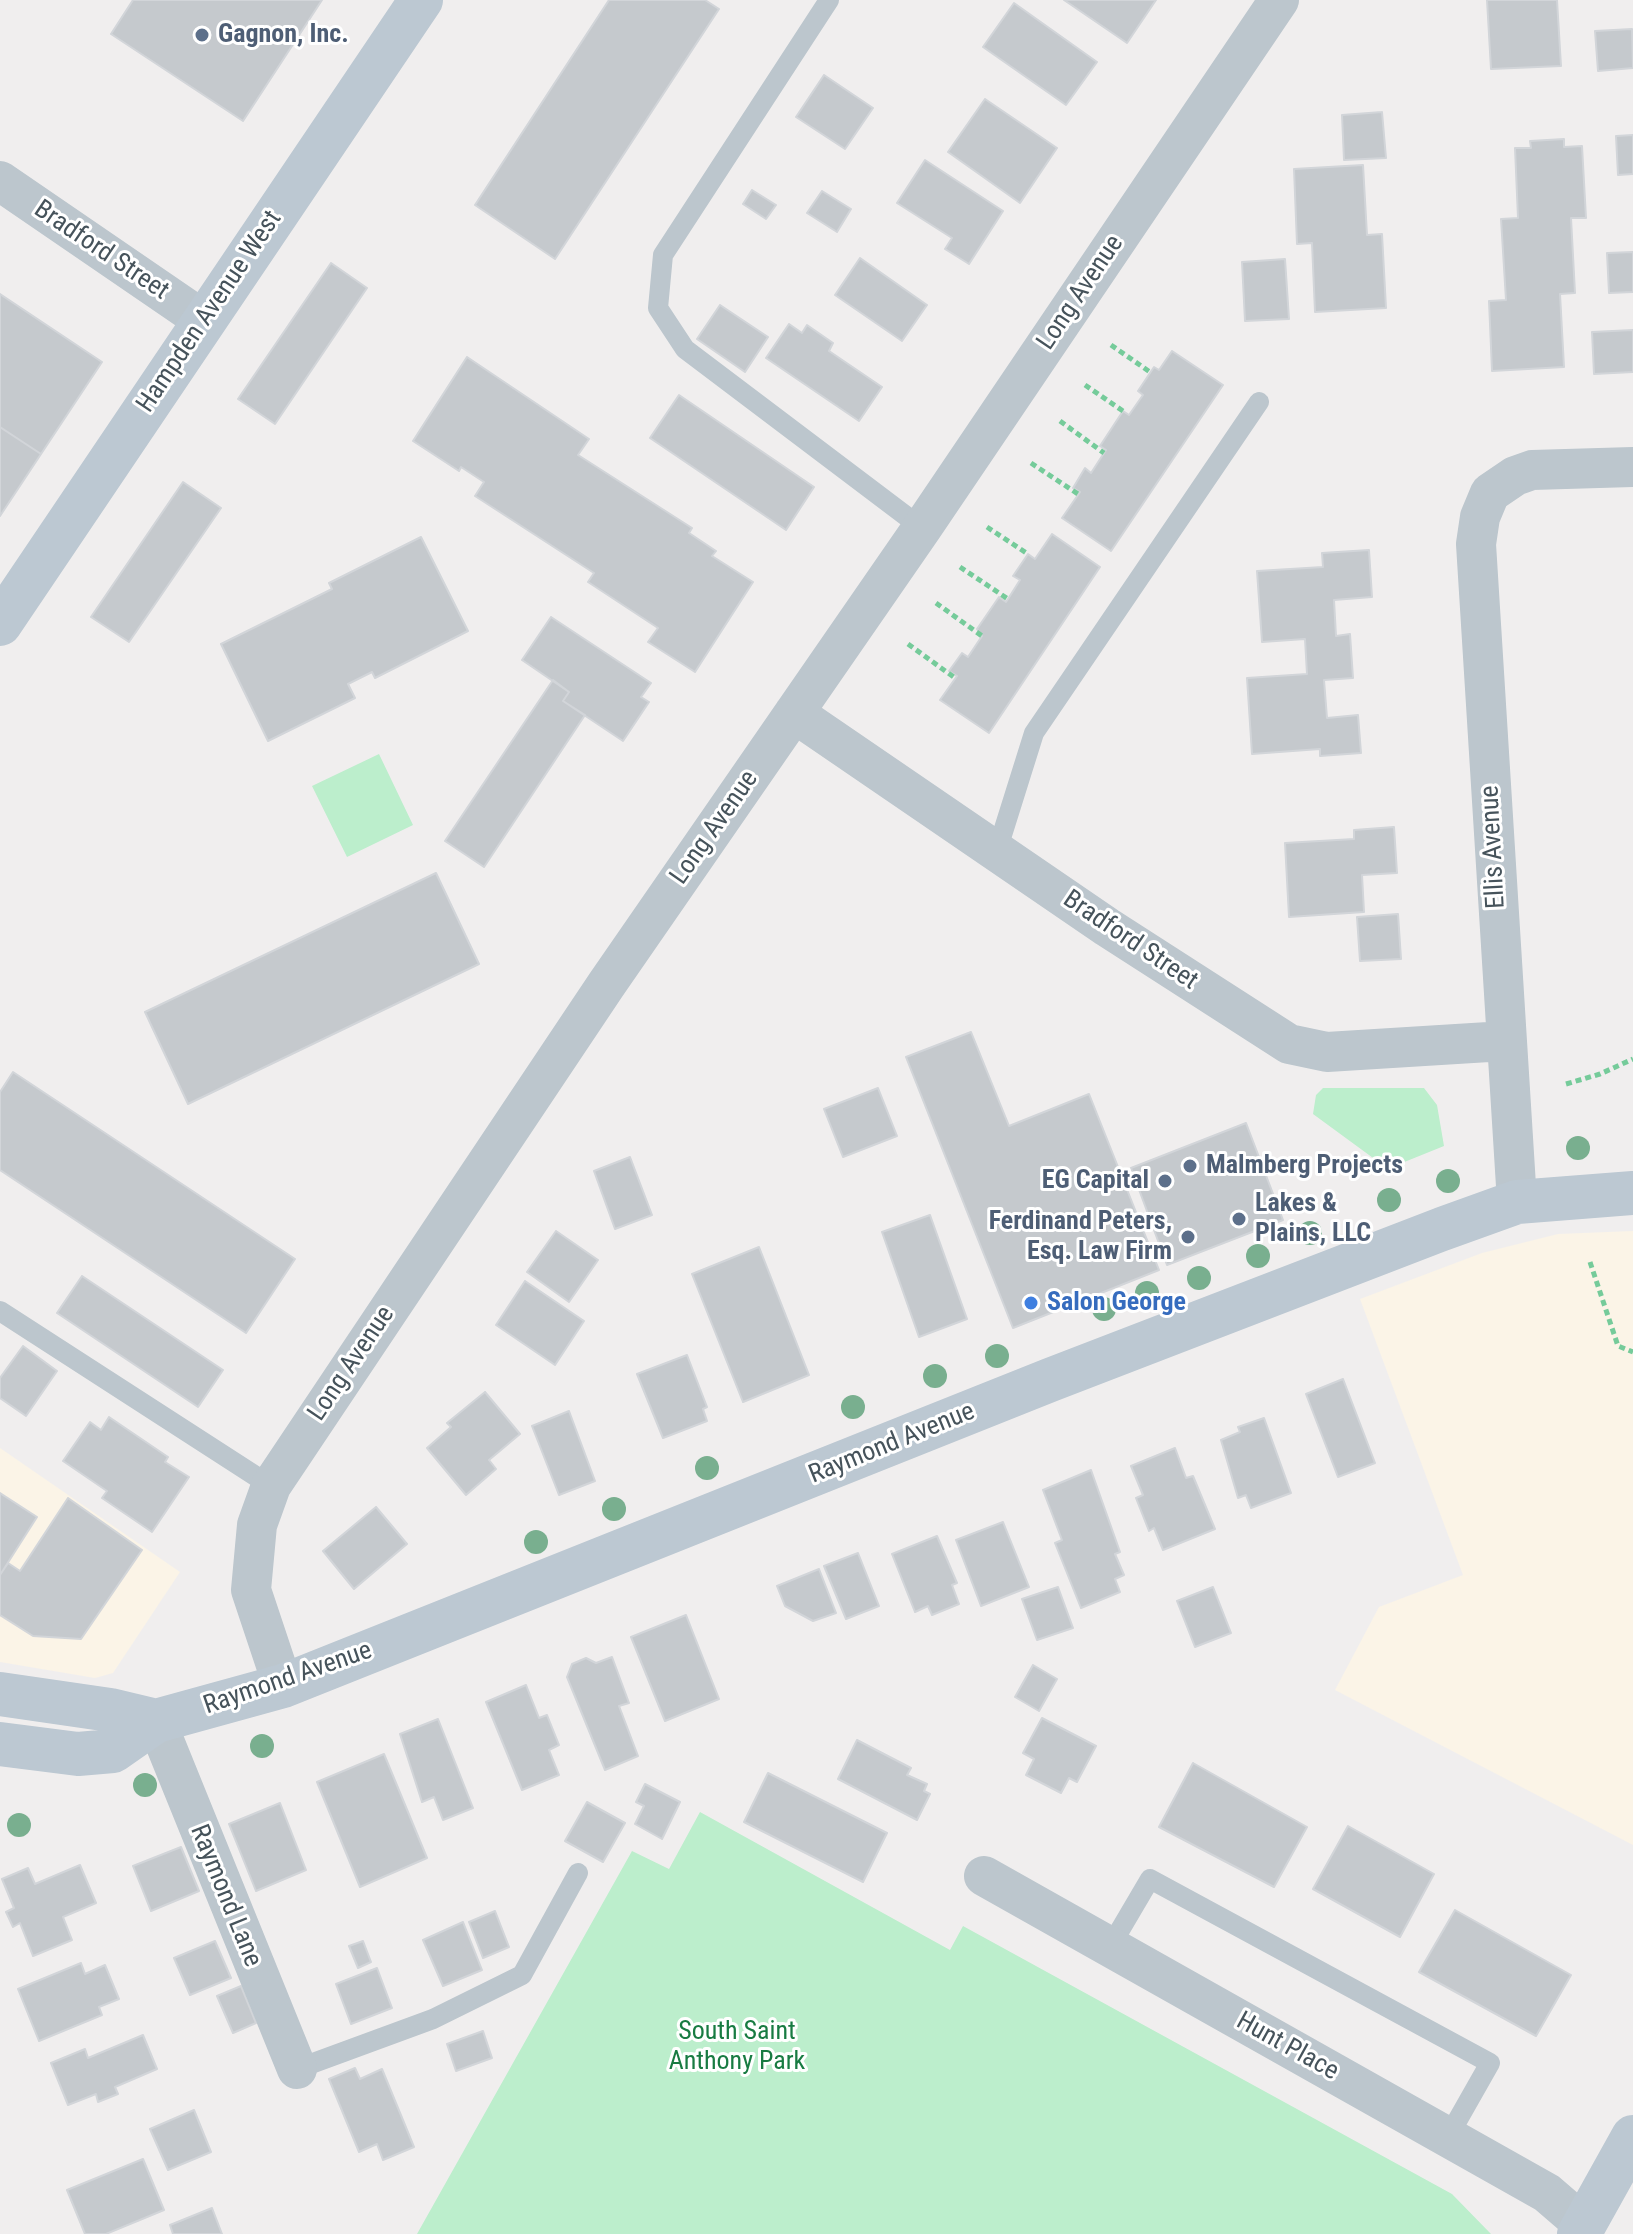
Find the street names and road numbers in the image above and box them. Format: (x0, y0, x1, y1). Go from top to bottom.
street label: Bradford Street (28, 195, 174, 307)
street label: Hampden Avenue West (131, 205, 289, 419)
street label: Long Avenue (1031, 230, 1131, 356)
street label: Long Avenue (664, 765, 766, 891)
street label: Ellis Avenue (1475, 785, 1513, 909)
street label: Bradford Street (1057, 885, 1203, 997)
street label: Long Avenue (302, 1301, 402, 1427)
street label: Raymond Avenue (805, 1397, 979, 1491)
street label: Raymond Avenue (200, 1636, 376, 1722)
street label: Raymond Lane (182, 1820, 268, 1972)
street label: Hunt Place (1230, 2006, 1344, 2088)

